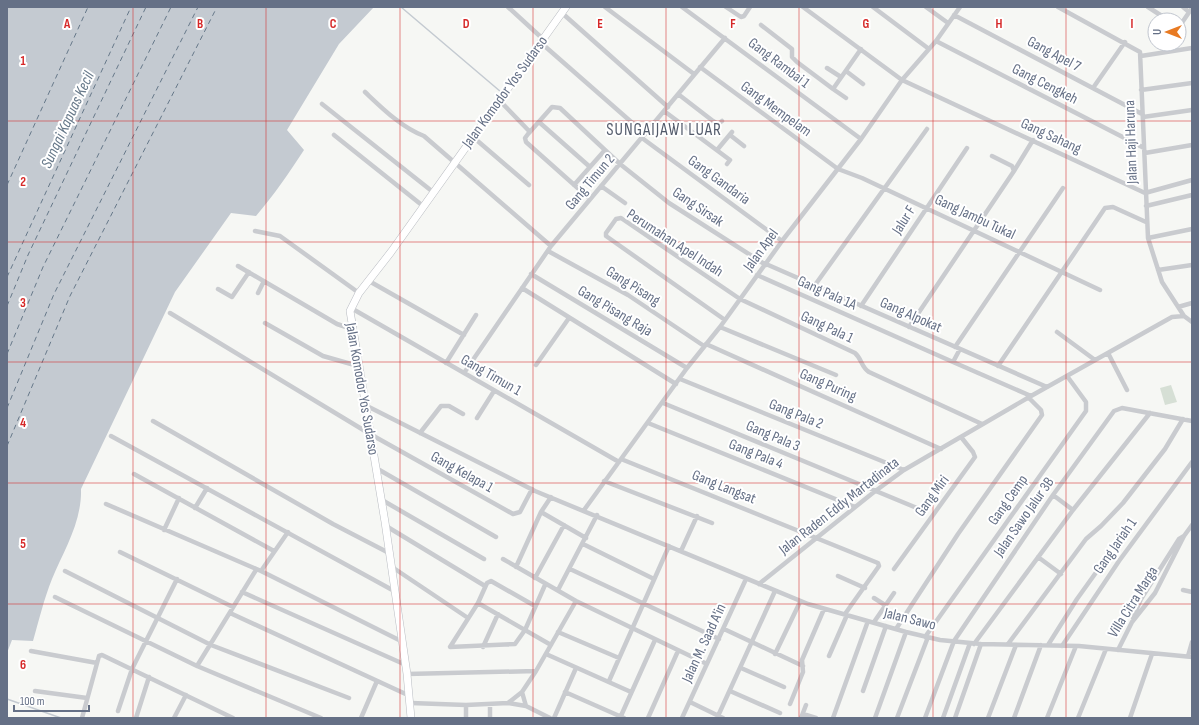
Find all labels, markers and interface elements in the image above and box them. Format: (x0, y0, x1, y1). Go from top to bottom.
north arrow (1147, 12, 1187, 52)
text: A (63, 16, 71, 32)
text: B (197, 16, 203, 32)
text: C (330, 16, 337, 32)
text: D (463, 16, 470, 32)
text: E (597, 16, 603, 32)
text: F (730, 16, 736, 32)
text: G (863, 16, 870, 32)
text: H (996, 16, 1003, 32)
text: I (1131, 16, 1134, 32)
text: U (1151, 29, 1164, 35)
street label: Jalan Komodor Yos Sudarso (457, 32, 552, 153)
street label: Gang Apel 7 (1024, 32, 1084, 76)
street label: Gang Rambai 1 (744, 34, 814, 93)
text: 1 (20, 53, 26, 69)
street label: Gang Cengkeh (1009, 59, 1081, 109)
water label: Sungai Kapuas Kecil (37, 68, 99, 171)
street label: Gang Mempelam (737, 77, 815, 141)
street label: Jalan Haji Haruna (1120, 100, 1142, 185)
street label: Gang Sahang (1018, 114, 1084, 158)
district label: SUNGAIJAWI LUAR (606, 120, 722, 140)
street label: Gang Timun 2 (561, 150, 619, 214)
street label: Gang Gandaria (684, 151, 754, 209)
text: 2 (20, 174, 26, 190)
street label: Gang Sirsak (669, 183, 728, 231)
street label: Gang Jambu Tukal (932, 190, 1018, 244)
street label: Jalur F (887, 202, 920, 239)
street label: Perumahan Apel Indah (623, 205, 727, 281)
street label: Jalan Apel (739, 225, 783, 276)
street label: Gang Pisang (602, 262, 664, 310)
street label: Gang Pala 1A (794, 272, 860, 315)
street label: Gang Pisang Raja (574, 281, 656, 341)
street label: Gang Alpokat (877, 293, 945, 337)
text: 3 (20, 295, 26, 311)
street label: Gang Pala 1 (798, 307, 857, 348)
street label: Jalan Komodor Yos Sudarso (341, 320, 383, 457)
street label: Gang Timun 1 (457, 350, 525, 400)
street label: Gang Puring (797, 364, 859, 406)
street label: Gang Pala 2 (766, 395, 826, 433)
text: 4 (20, 415, 26, 431)
street label: Gang Pala 3 (743, 416, 803, 456)
street label: Gang Pala 4 (726, 434, 786, 474)
street label: Gang Kelapa 1 (427, 447, 497, 497)
street label: Jalan Raden Eddy Martadinata (774, 453, 903, 560)
street label: Gang Langsat (689, 466, 759, 509)
street label: Gang Miri (911, 471, 954, 521)
street label: Gang Cemp (984, 471, 1032, 529)
street label: Jalan Sawo Jalur 3B (989, 473, 1059, 561)
street label: Gang Jariah 1 (1089, 514, 1141, 578)
text: 5 (20, 536, 26, 552)
street label: Villa Citra Marga (1104, 563, 1162, 641)
street label: Jalan M. Saad A'in (677, 600, 731, 686)
street label: Jalan Sawo (881, 603, 938, 635)
text: 6 (20, 657, 26, 673)
scale bar (14, 687, 89, 713)
text: 100 m (20, 694, 45, 709)

